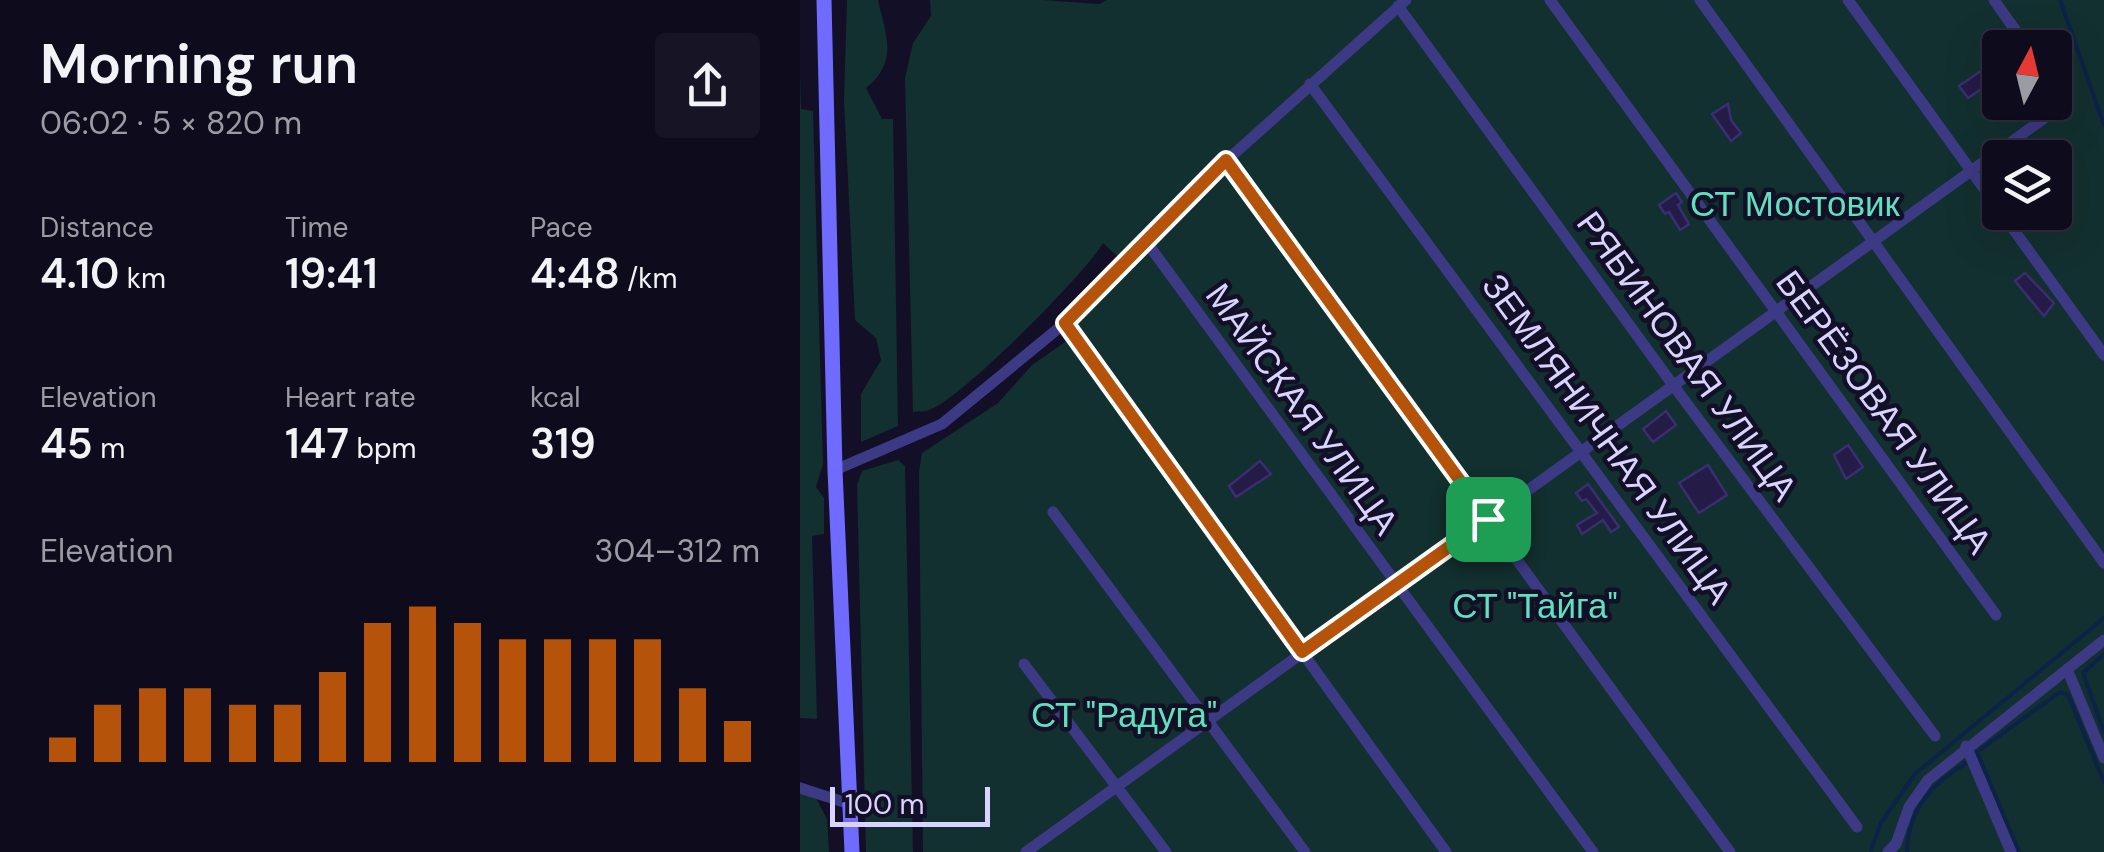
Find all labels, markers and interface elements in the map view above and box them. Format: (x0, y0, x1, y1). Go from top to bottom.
text: Morning run (40, 28, 358, 100)
north arrow (1982, 30, 2072, 120)
map controls (1982, 30, 2072, 230)
button: share (655, 33, 760, 138)
text: 06:02 · 5 × 820 m (40, 102, 302, 144)
button: layers (1982, 140, 2072, 230)
park label: СТ Мостовик (1690, 181, 1901, 227)
street label: РЯБИНОВАЯ УЛИЦА (1566, 202, 1808, 510)
text: Distance (40, 209, 154, 246)
text: Time (285, 209, 348, 246)
text: Pace (530, 209, 593, 246)
text: 4.10 (40, 246, 119, 301)
text: 19:41 (285, 246, 378, 301)
text: 4:48 (530, 246, 620, 301)
text: km (119, 260, 166, 297)
text: /km (620, 260, 677, 297)
street label: БЕРЁЗОВАЯ УЛИЦА (1766, 261, 2003, 563)
street label: ЗЕМЛЯНИЧНАЯ УЛИЦА (1472, 265, 1743, 614)
street label: МАЙСКАЯ УЛИЦА (1195, 274, 1409, 544)
text: Elevation (40, 379, 157, 416)
text: Heart rate (285, 379, 416, 416)
text: kcal (530, 379, 581, 416)
text: 45 (40, 416, 93, 471)
text: 147 (285, 416, 349, 471)
text: 319 (530, 416, 596, 471)
text: m (93, 430, 125, 467)
text: bpm (349, 430, 416, 467)
pin (1446, 477, 1531, 562)
icon: arrive (1461, 492, 1516, 547)
text: Elevation (40, 530, 173, 572)
text: 304–312 m (595, 530, 760, 572)
park label: СТ "Тайга" (1452, 583, 1618, 629)
park label: СТ "Радуга" (1031, 692, 1217, 738)
scale bar (830, 782, 990, 826)
text: 100 m (845, 786, 924, 823)

